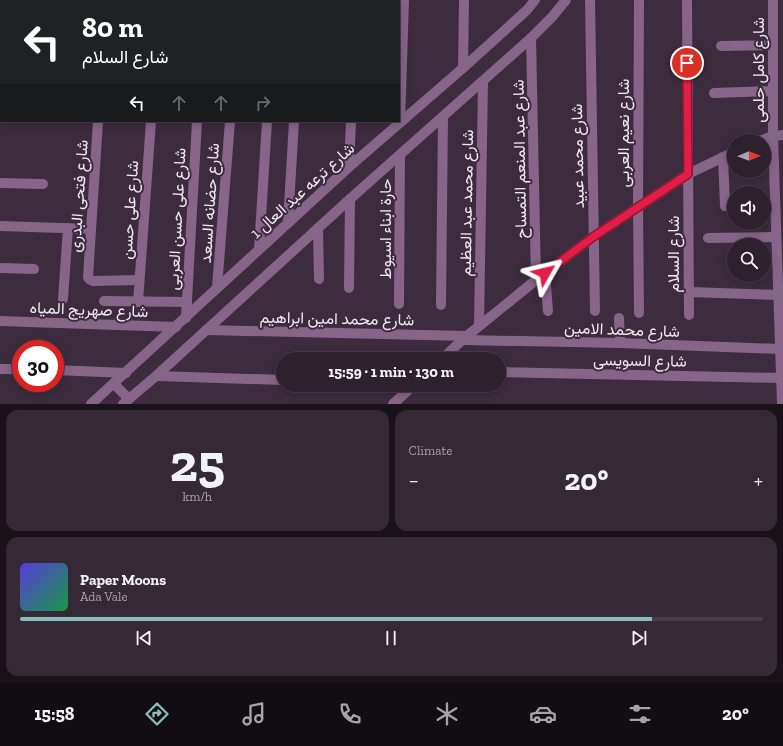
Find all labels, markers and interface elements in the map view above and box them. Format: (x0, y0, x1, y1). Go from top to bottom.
text: 80 m (82, 11, 143, 44)
icon: left (16, 16, 68, 68)
street label: شارع كامل حلمى (749, 17, 770, 123)
text: شارع السلام (82, 46, 168, 68)
pin (670, 46, 704, 80)
icon: arrive (676, 52, 698, 74)
street label: شارع عبد المنعم التمساح (509, 79, 532, 239)
street label: شارع نعيم العربى (614, 79, 635, 187)
icon: left (126, 92, 148, 114)
icon: ahead (168, 92, 190, 114)
icon: ahead (210, 92, 232, 114)
icon: right (252, 92, 274, 114)
street label: شارع محمد عبيد (567, 103, 590, 209)
street label: شارع محمد عبد العظيم (456, 129, 479, 277)
north arrow (727, 134, 771, 178)
map controls (727, 134, 771, 282)
street label: شارع فتحى البدرى (65, 139, 94, 253)
street label: شارع ترعه عبد العال 1 (246, 139, 360, 244)
street label: شارع حضانه السعد (196, 142, 225, 264)
street label: شارع على حسن العربى (163, 147, 192, 291)
street label: شارع على حسن (117, 160, 144, 260)
street label: حارة ابناء اسيوط (376, 179, 396, 279)
button: sound (727, 186, 771, 230)
street label: شارع السلام (664, 216, 685, 292)
button: search (727, 238, 771, 282)
position arrow (524, 252, 566, 294)
street label: شارع صهريج المياه (29, 298, 149, 323)
street label: شارع محمد امين ابراهيم (259, 308, 414, 331)
street label: شارع محمد الامين (564, 318, 680, 343)
speed limit sign: 30 (12, 340, 64, 392)
street label: شارع السويسى (593, 350, 687, 373)
text: 15:59 · 1 min · 130 m (328, 363, 454, 381)
text: 25 (170, 432, 225, 494)
text: Climate (409, 443, 452, 458)
text: 20° (564, 462, 608, 498)
text: − (409, 467, 419, 494)
text: + (754, 467, 763, 494)
text: km/h (182, 489, 212, 504)
text: Paper Moons (80, 571, 166, 589)
text: Ada Vale (80, 589, 128, 604)
icon: previous (133, 627, 155, 649)
icon: pause (380, 627, 402, 649)
icon: next (628, 627, 650, 649)
icon: directions (143, 700, 171, 728)
icon: music (240, 700, 268, 728)
icon: phone (336, 700, 364, 728)
icon: climate (433, 700, 461, 728)
icon: car (529, 700, 557, 728)
icon: filters (626, 700, 654, 728)
text: 15:58 (34, 703, 74, 725)
text: 20° (722, 703, 749, 725)

